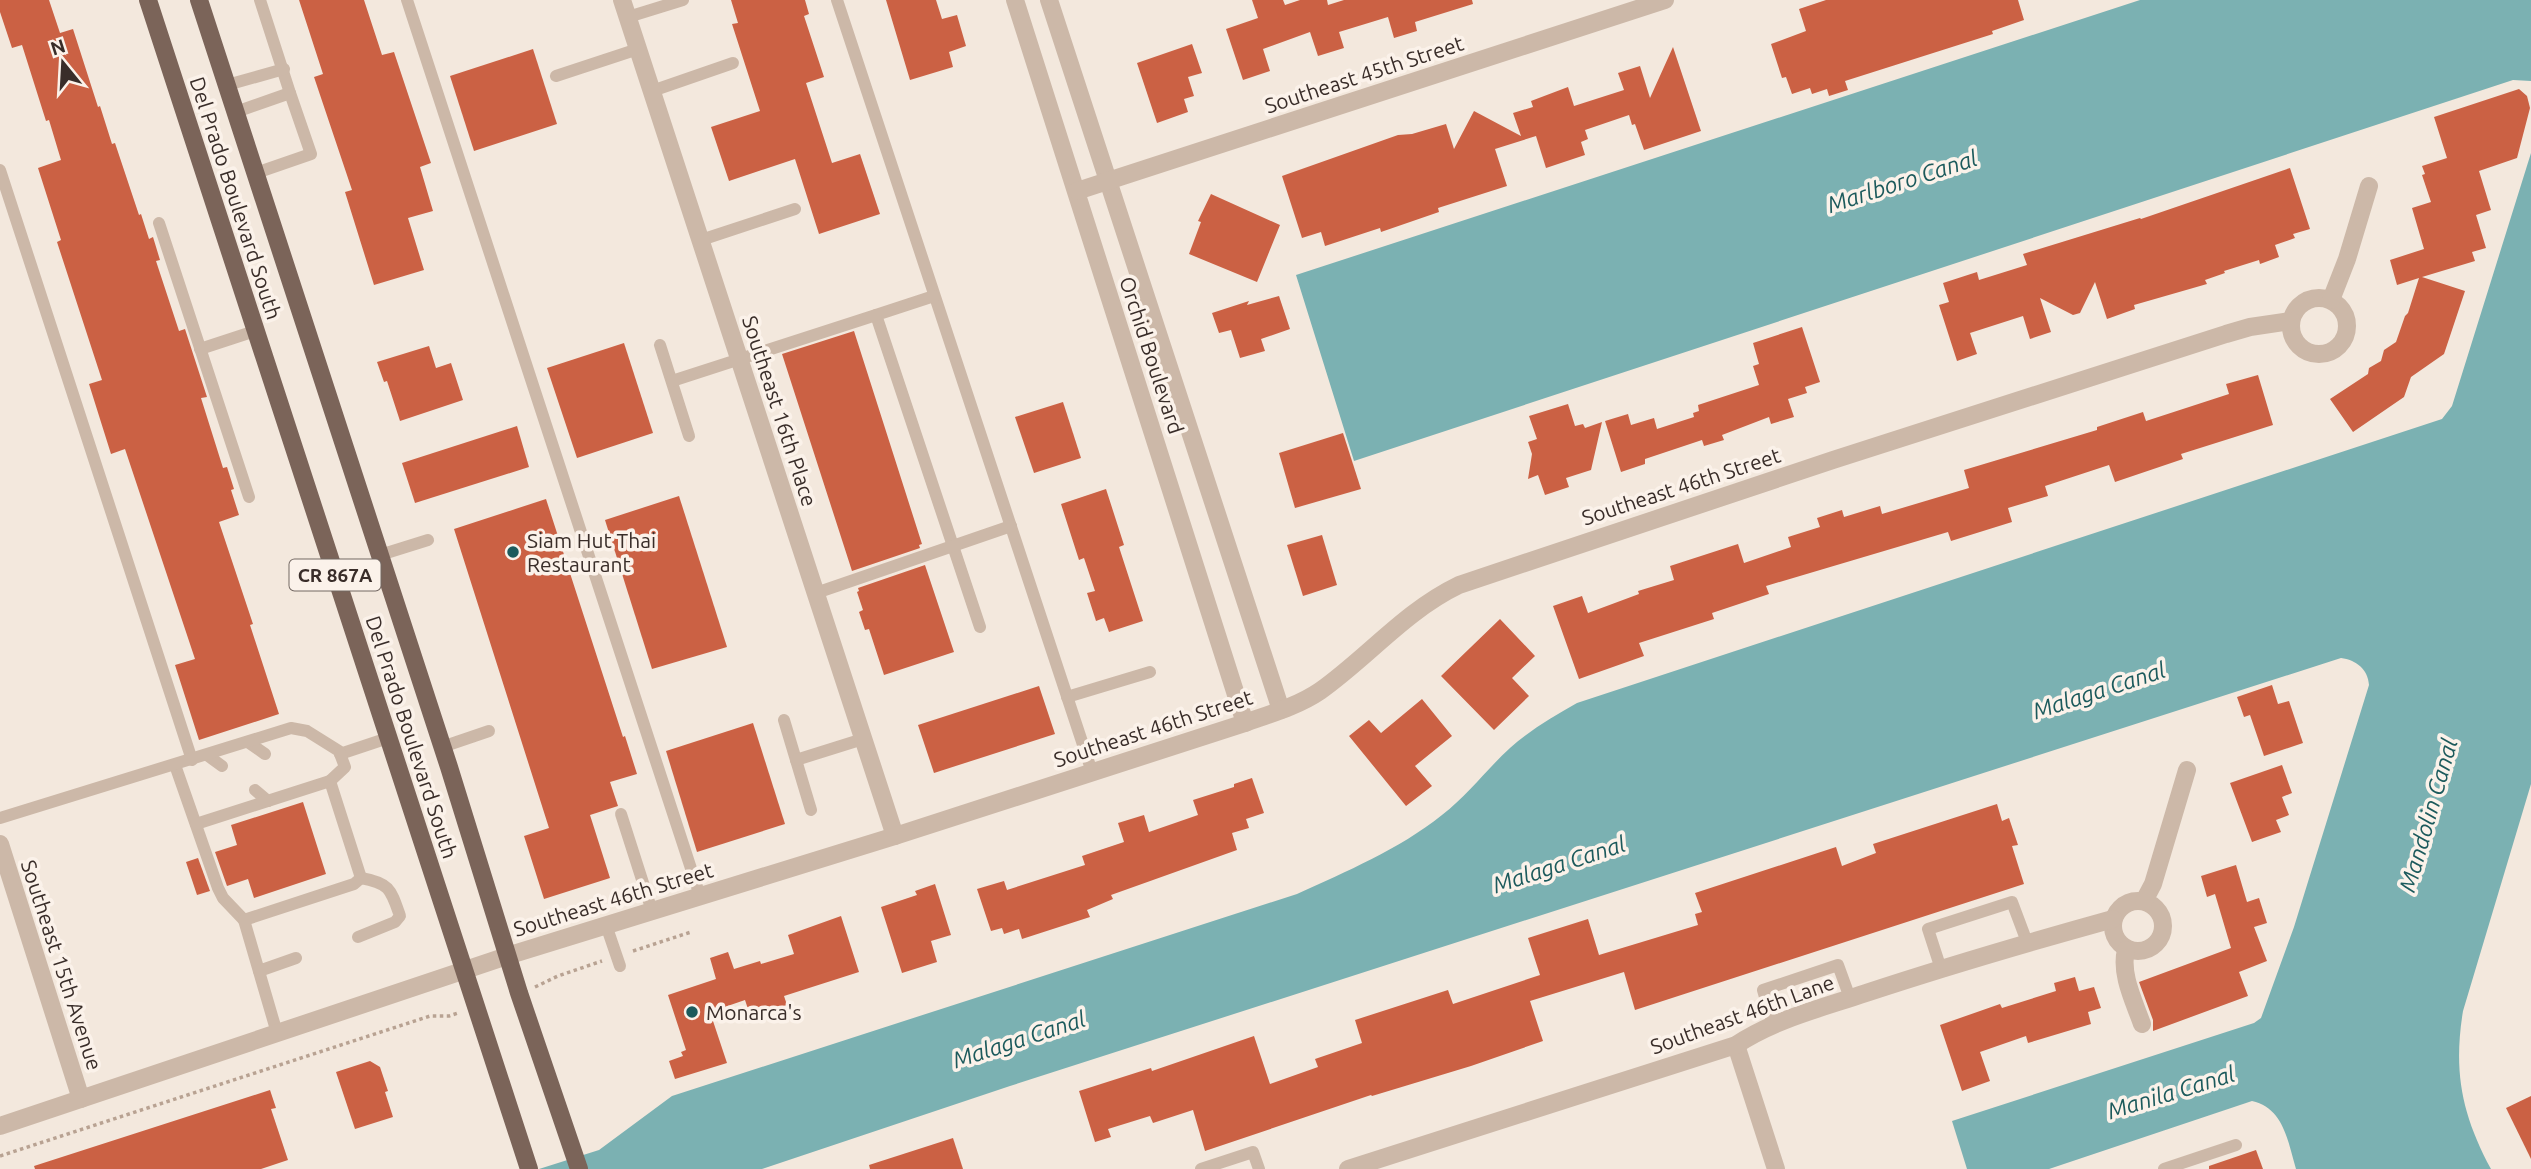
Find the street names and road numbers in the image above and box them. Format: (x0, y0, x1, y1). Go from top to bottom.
street label: Southeast 45th Street (1262, 31, 1466, 117)
street label: Del Prado Boulevard South (185, 74, 287, 322)
street label: Orchid Boulevard (1115, 273, 1189, 437)
street label: Southeast 16th Place (738, 313, 822, 509)
street label: Southeast 46th Street (1579, 443, 1783, 529)
road number: CR 867A (290, 560, 380, 590)
street label: Del Prado Boulevard South (361, 613, 463, 861)
street label: Southeast 46th Street (1051, 685, 1255, 771)
street label: Southeast 15th Avenue (17, 857, 107, 1073)
street label: Southeast 46th Street (510, 857, 716, 941)
street label: Southeast 46th Lane (1647, 970, 1837, 1058)

